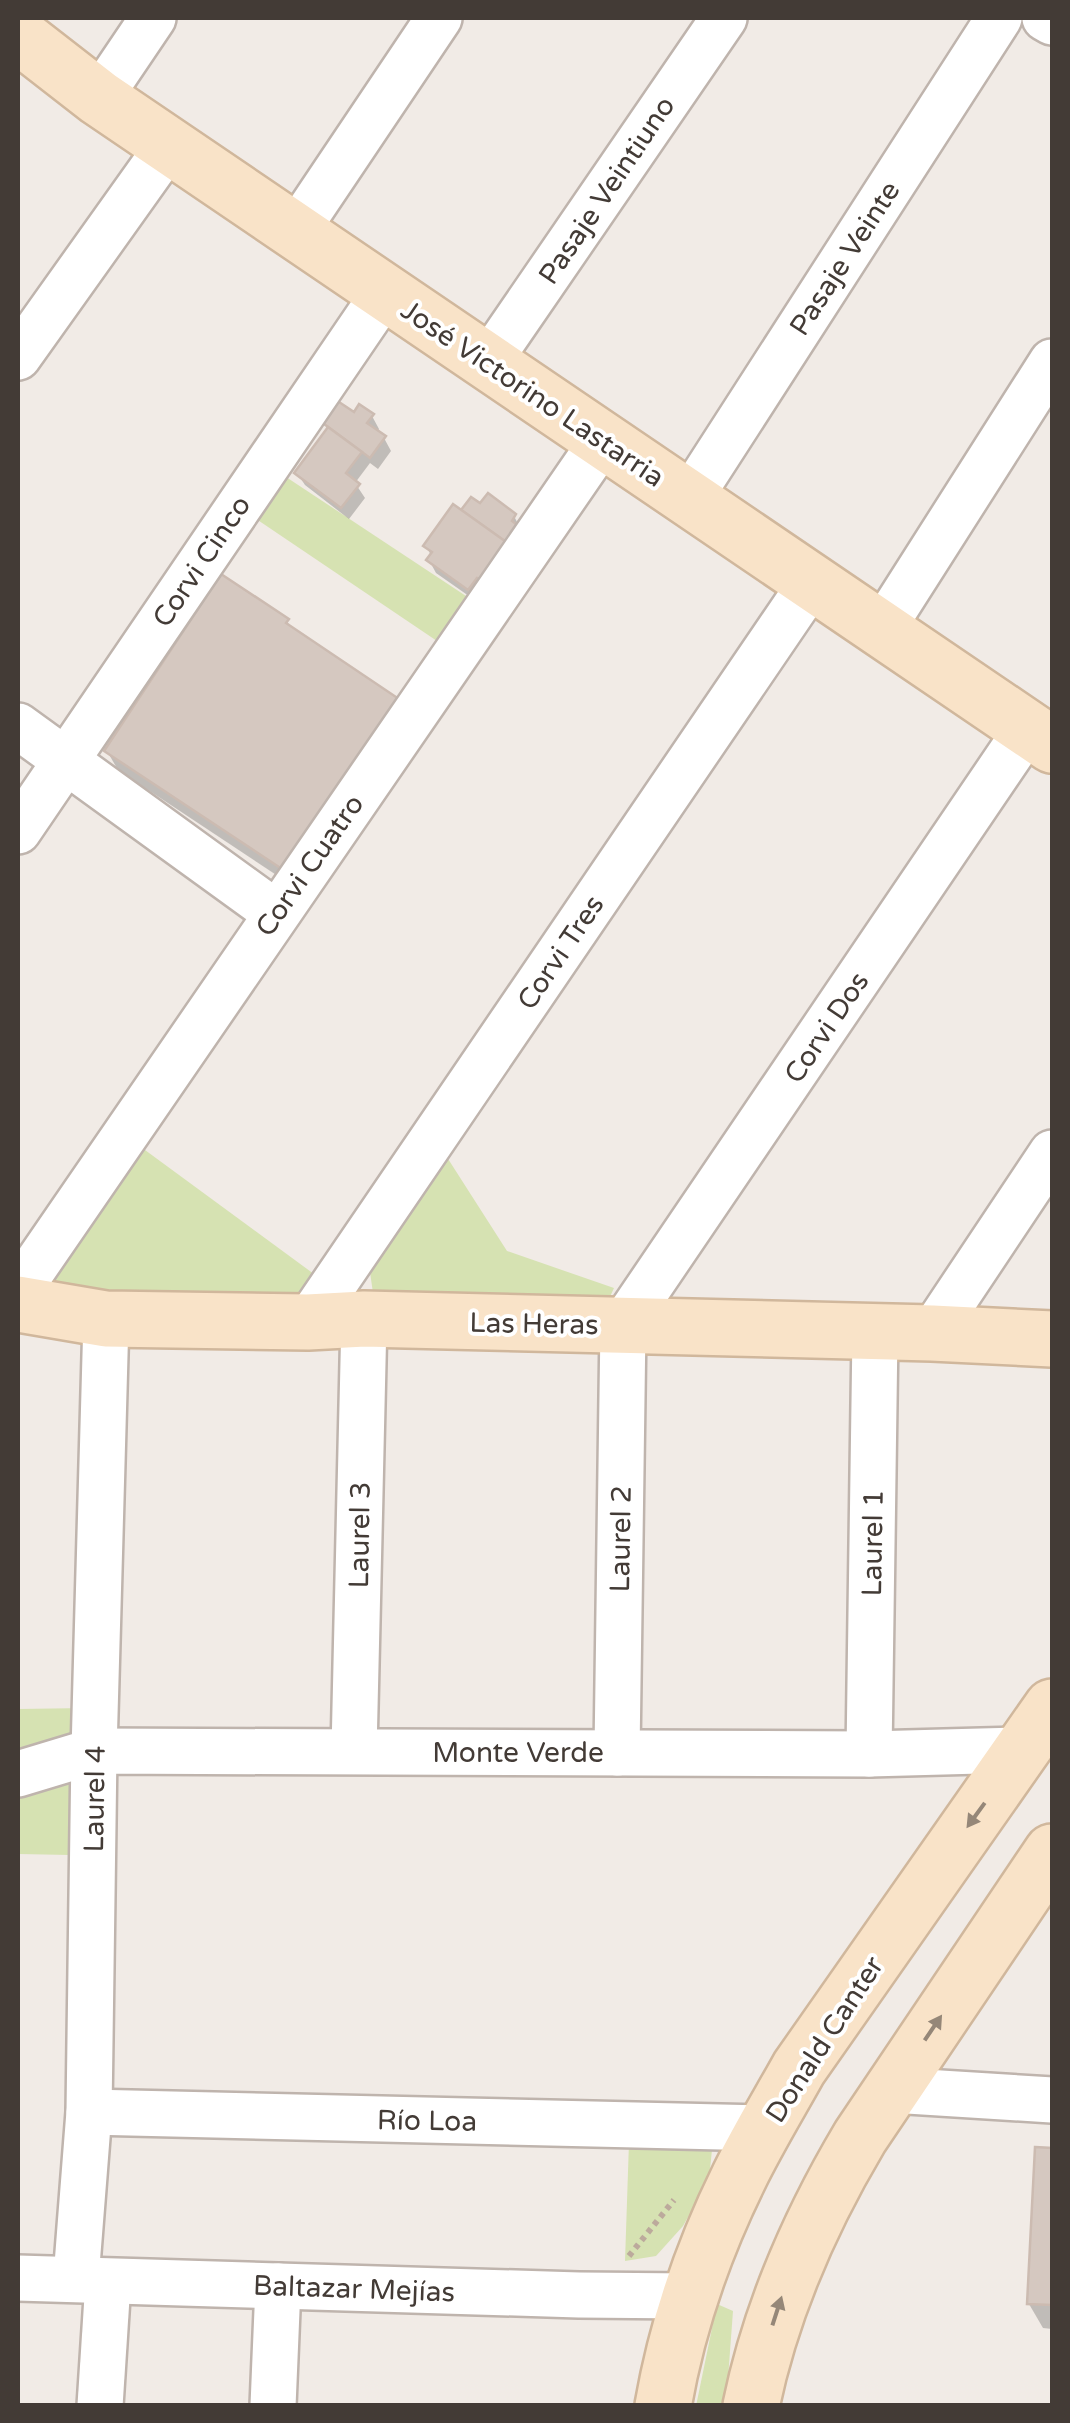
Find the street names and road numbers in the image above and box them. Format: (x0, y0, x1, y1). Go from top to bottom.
street label: Pasaje Veintiuno (531, 90, 682, 291)
street label: Pasaje Veinte (782, 175, 907, 342)
street label: José Victorino Lastarria (394, 293, 670, 495)
street label: Corvi Cinco (145, 489, 258, 634)
street label: Corvi Cuatro (248, 788, 371, 943)
street label: Corvi Tres (510, 889, 612, 1016)
street label: Corvi Dos (777, 965, 876, 1090)
street label: Las Heras (469, 1306, 599, 1342)
street label: Laurel 3 (342, 1481, 378, 1589)
street label: Laurel 2 (603, 1485, 639, 1593)
street label: Laurel 1 (855, 1489, 891, 1597)
street label: Monte Verde (432, 1736, 604, 1770)
street label: Laurel 4 (77, 1745, 113, 1853)
street label: Donald Canter (759, 1950, 891, 2129)
street label: Río Loa (377, 2103, 477, 2139)
street label: Baltazar Mejías (252, 2268, 455, 2310)

